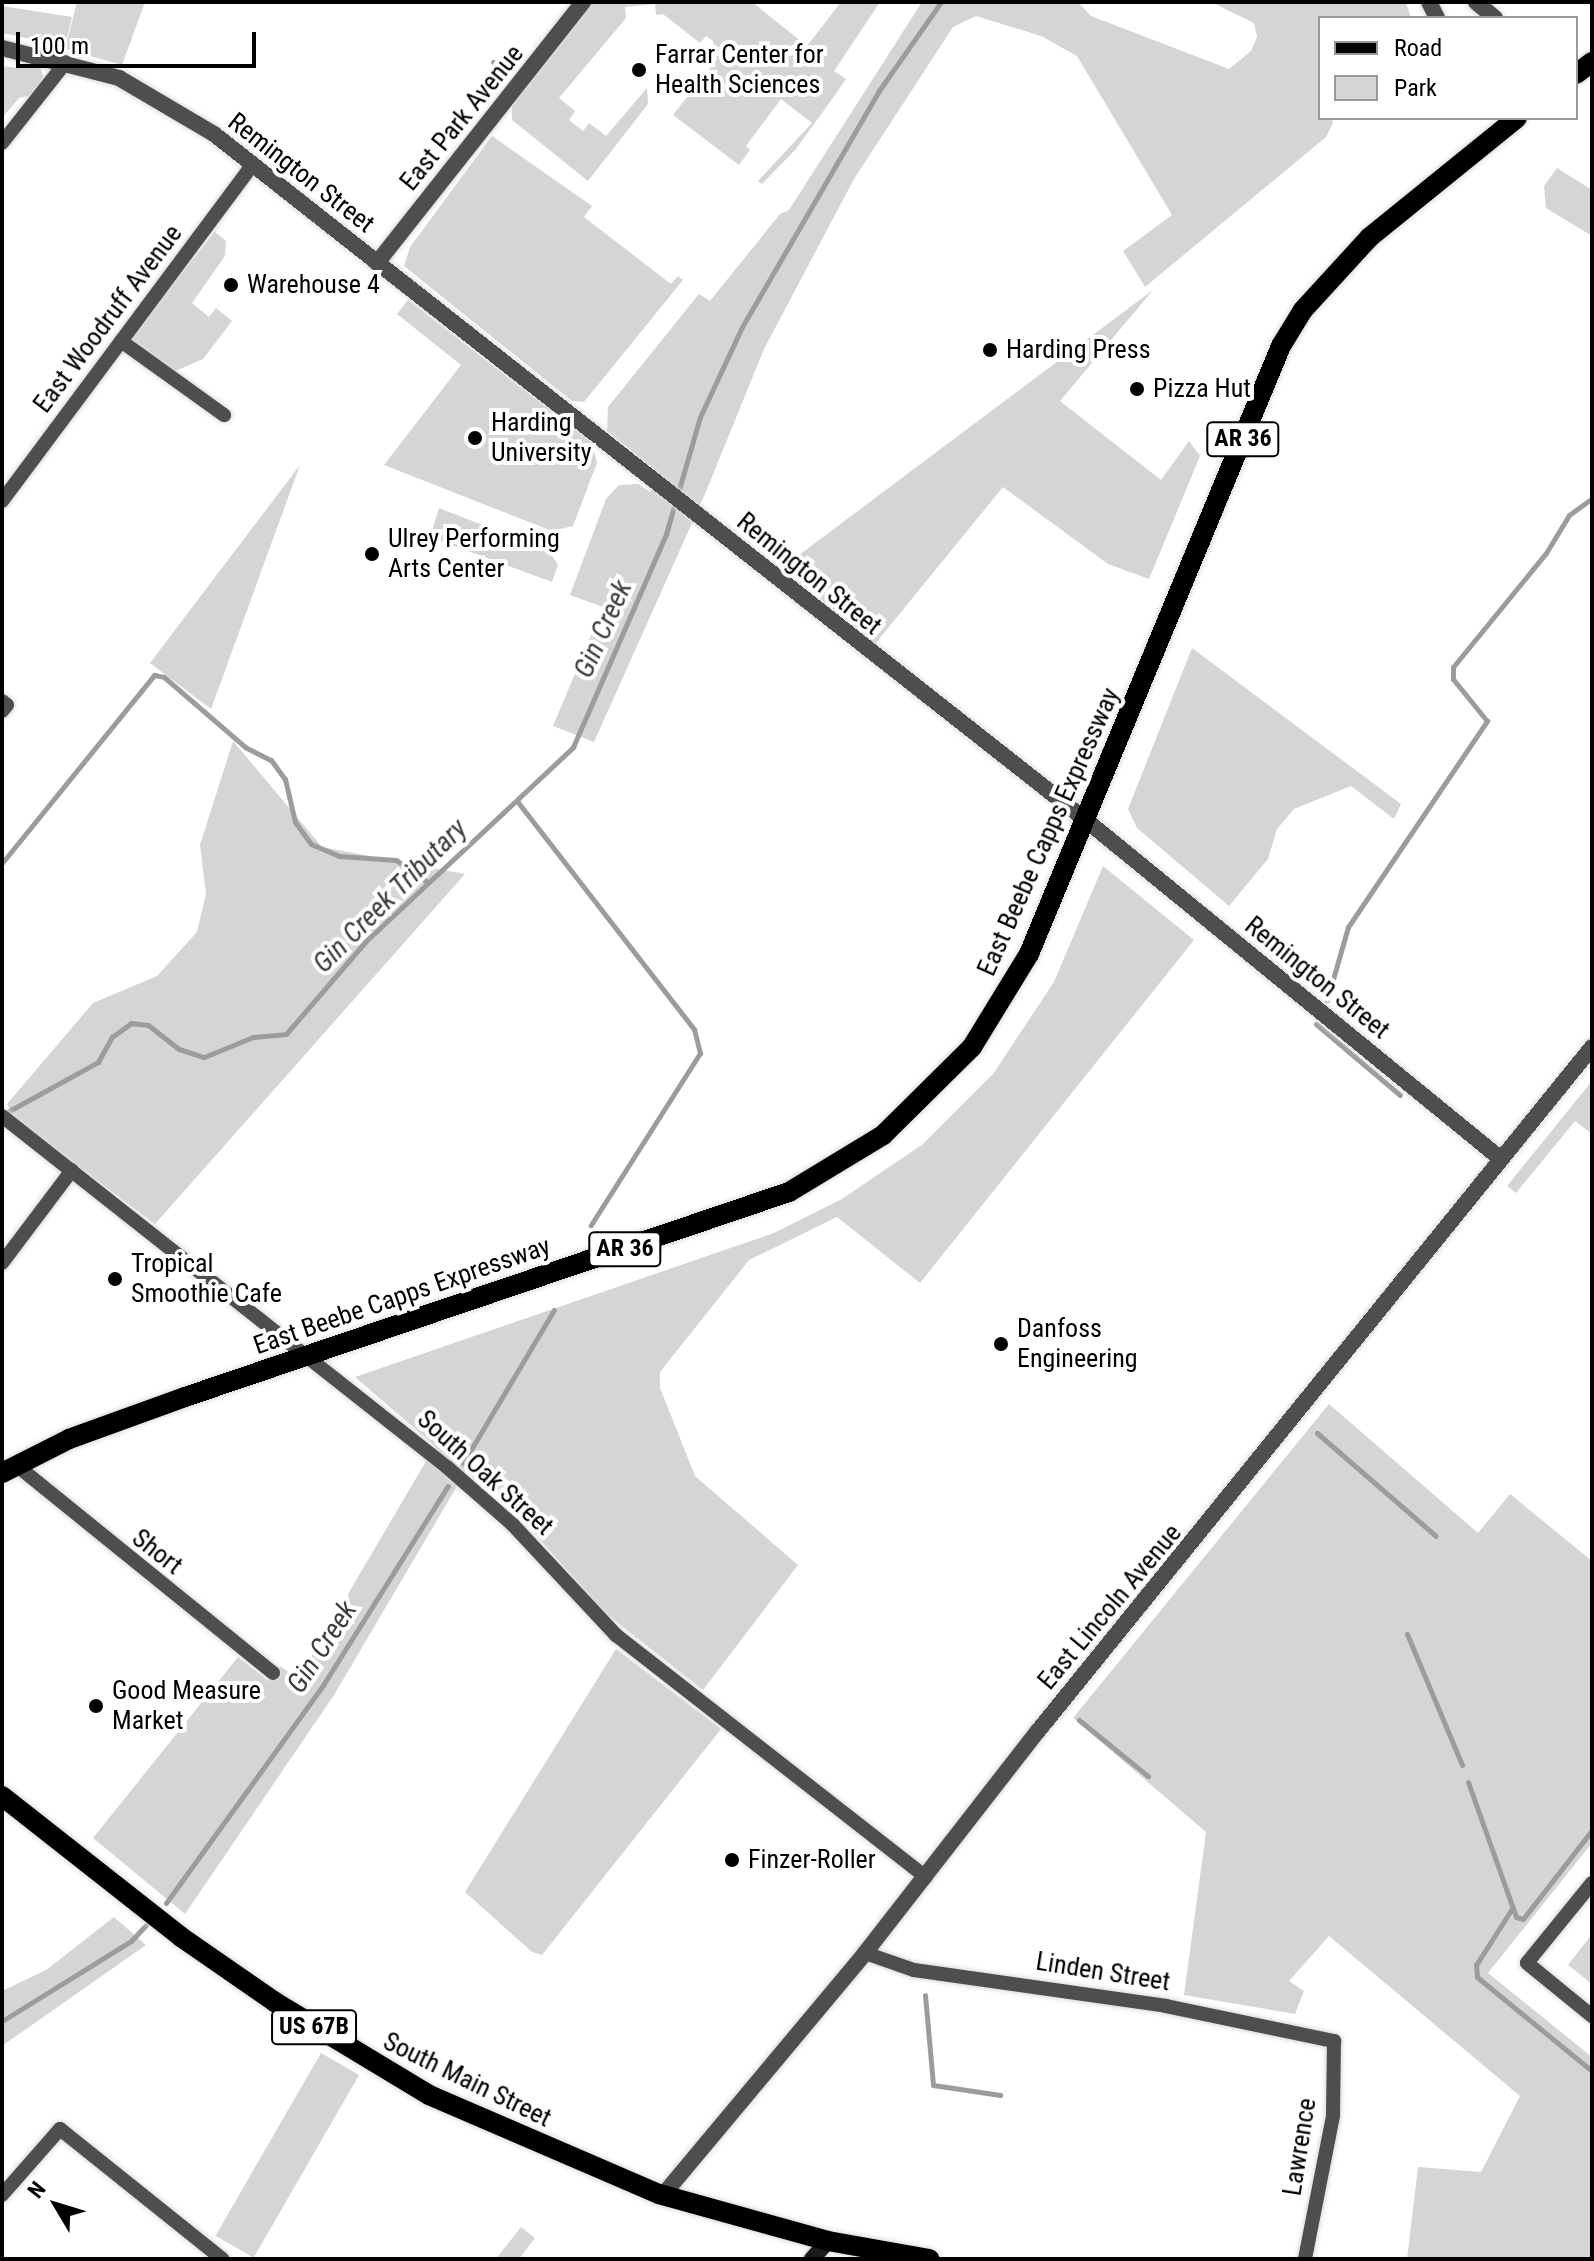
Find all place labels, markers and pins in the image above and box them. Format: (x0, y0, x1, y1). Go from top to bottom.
place label: Farrar Center for Health Sciences (655, 39, 824, 100)
marker: Farrar Center for Health Sciences (630, 61, 648, 79)
place label: Warehouse 4 (247, 269, 380, 301)
marker: Warehouse 4 (222, 276, 240, 294)
place label: Harding Press (1006, 334, 1150, 366)
marker: Harding Press (981, 341, 999, 359)
place label: Pizza Hut (1153, 373, 1251, 405)
marker: Pizza Hut (1128, 380, 1146, 398)
place label: Harding University (491, 407, 592, 468)
marker: Harding University (466, 429, 484, 447)
place label: Ulrey Performing Arts Center (388, 523, 560, 584)
marker: Ulrey Performing Arts Center (363, 545, 381, 563)
place label: Tropical Smoothie Cafe (131, 1248, 282, 1310)
marker: Tropical Smoothie Cafe (106, 1270, 124, 1288)
place label: Danfoss Engineering (1017, 1313, 1138, 1374)
marker: Danfoss Engineering (992, 1335, 1010, 1353)
place label: Good Measure Market (112, 1675, 261, 1736)
marker: Good Measure Market (87, 1697, 105, 1715)
place label: Finzer-Roller (748, 1844, 876, 1876)
marker: Finzer-Roller (723, 1851, 741, 1869)

